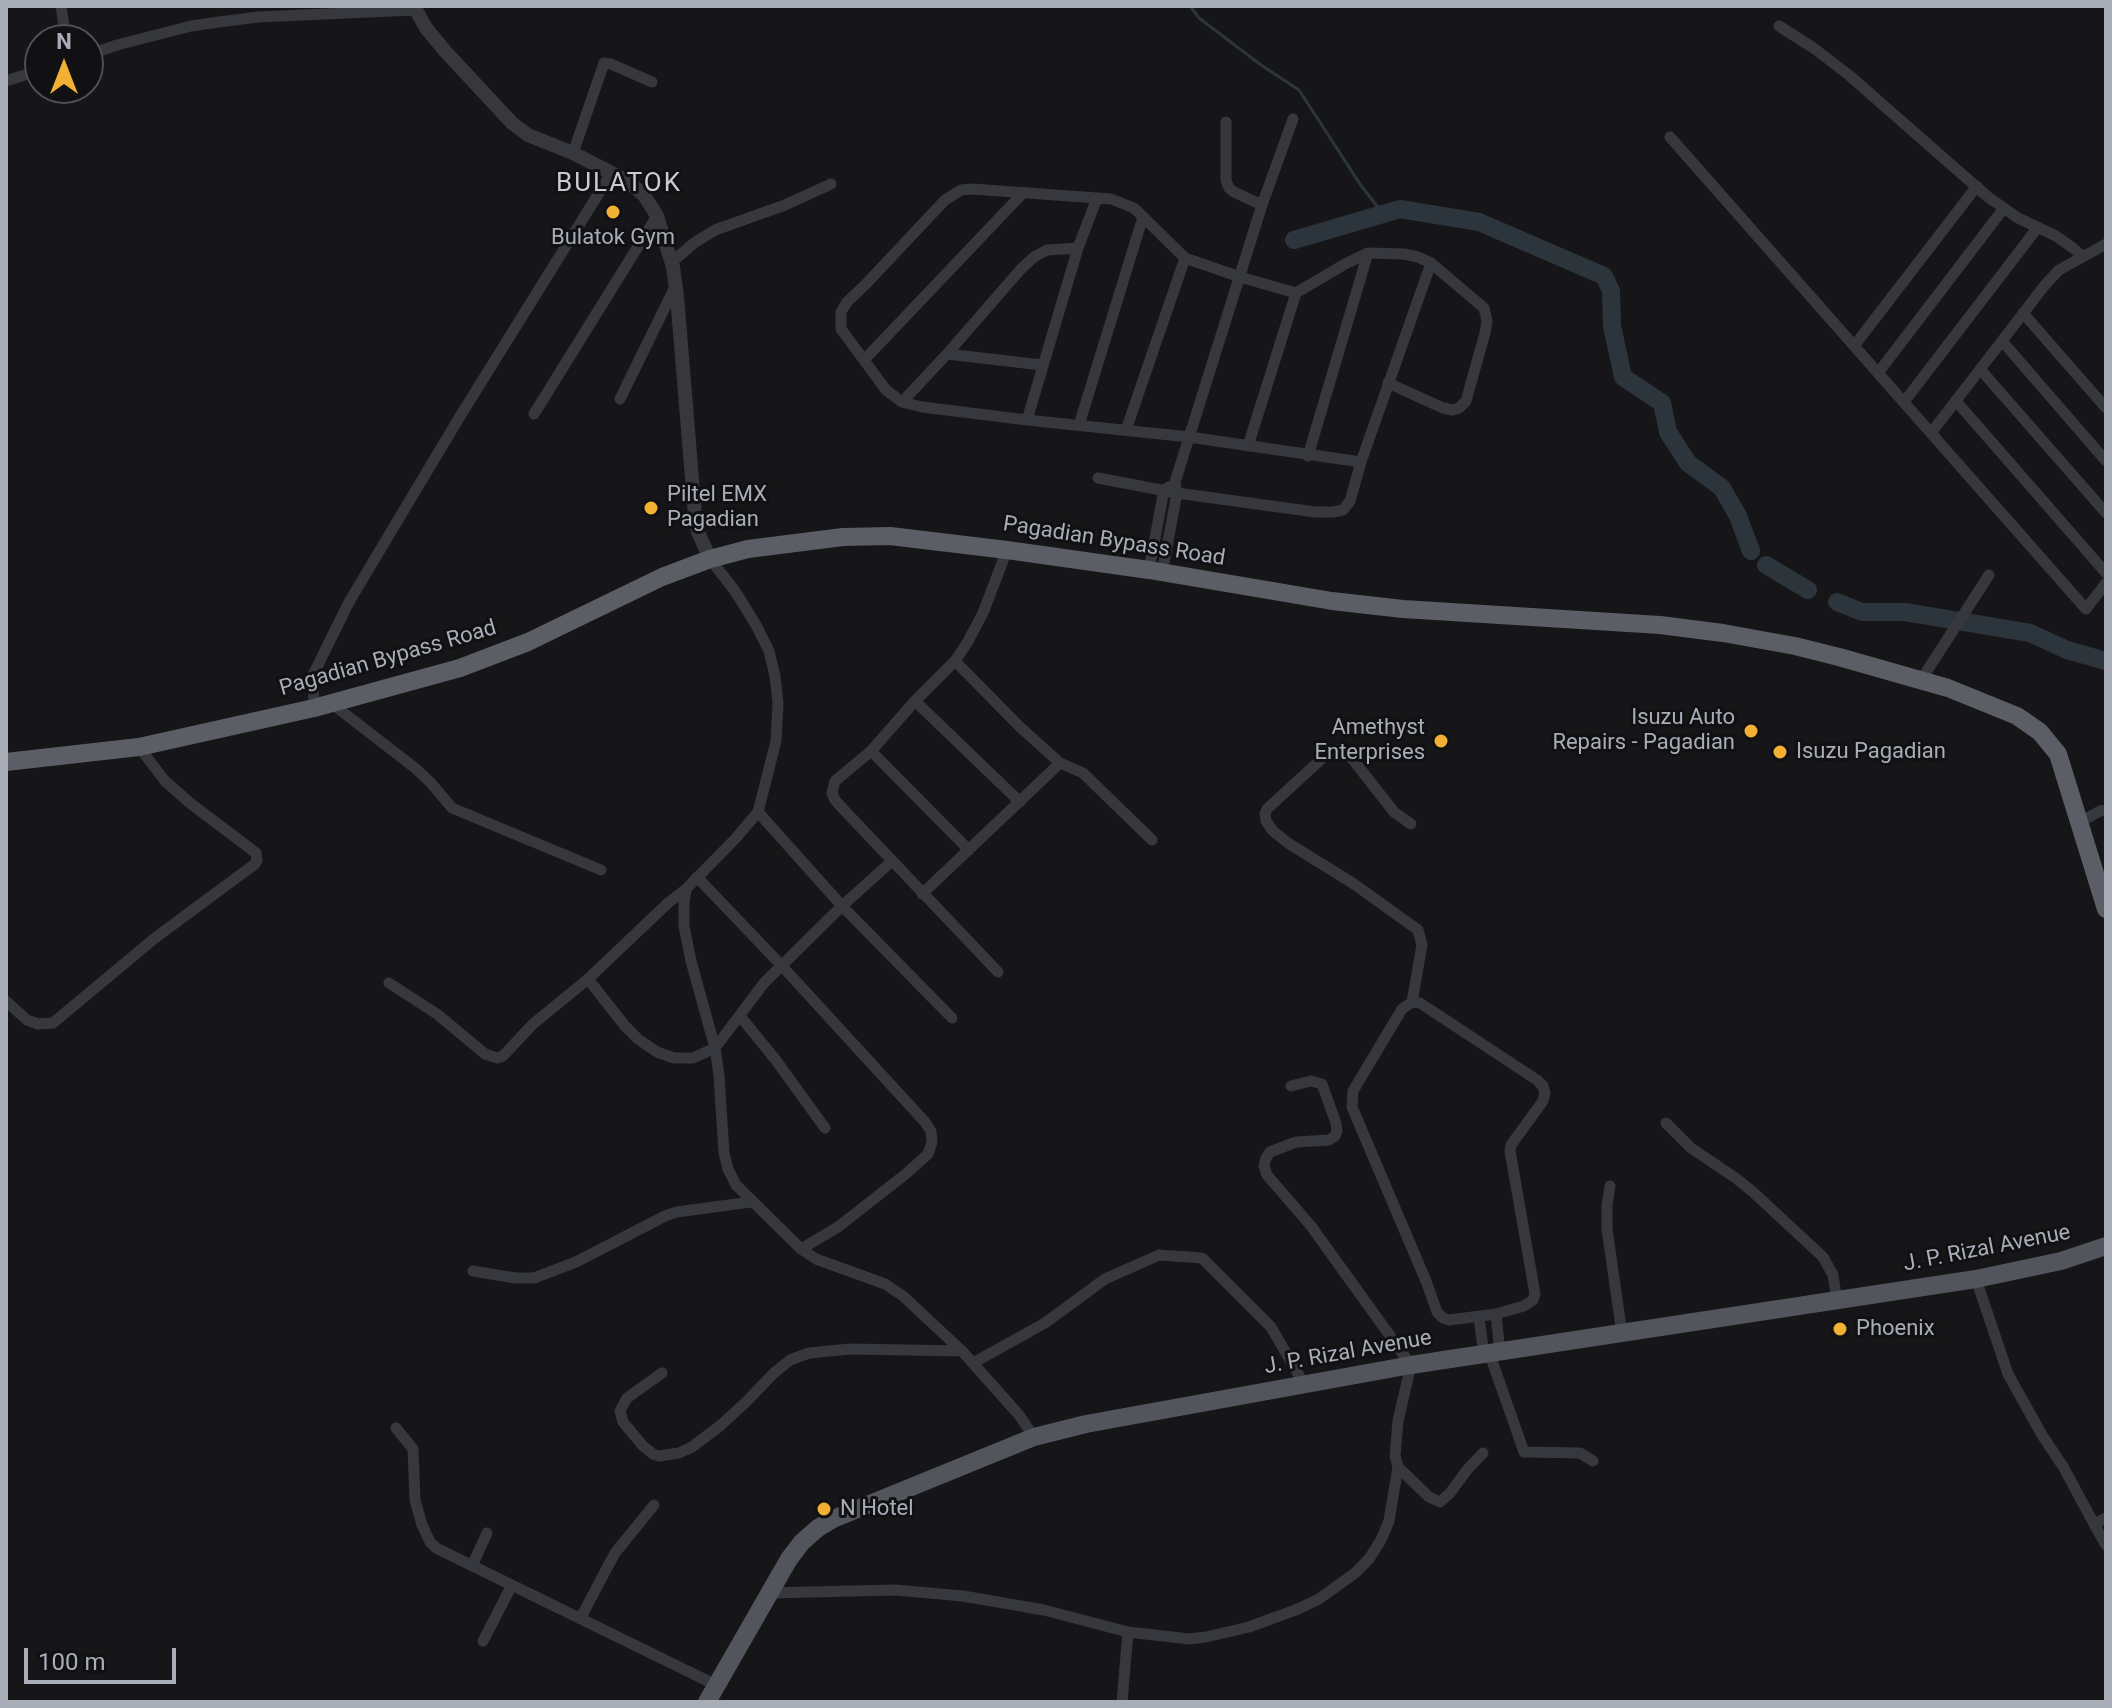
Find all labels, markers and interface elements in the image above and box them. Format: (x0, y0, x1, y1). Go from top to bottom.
north arrow (24, 24, 104, 104)
text: N (56, 29, 72, 54)
district label: BULATOK (556, 168, 682, 200)
marker: Bulatok Gym (604, 203, 622, 221)
place label: Bulatok Gym (551, 225, 675, 251)
place label: Piltel EMX Pagadian (667, 482, 767, 534)
marker: Piltel EMX Pagadian (642, 499, 660, 517)
street label: Pagadian Bypass Road (1001, 511, 1227, 573)
street label: Pagadian Bypass Road (276, 615, 500, 703)
place label: Isuzu Auto Repairs - Pagadian (1552, 705, 1735, 756)
place label: Amethyst Enterprises (1314, 715, 1425, 766)
marker: Isuzu Auto Repairs - Pagadian (1742, 722, 1760, 740)
marker: Amethyst Enterprises (1432, 732, 1450, 750)
place label: Isuzu Pagadian (1796, 739, 1946, 765)
marker: Isuzu Pagadian (1771, 743, 1789, 761)
street label: J. P. Rizal Avenue (1901, 1220, 2073, 1278)
place label: Phoenix (1856, 1316, 1935, 1342)
marker: Phoenix (1831, 1320, 1849, 1338)
street label: J. P. Rizal Avenue (1262, 1325, 1434, 1381)
place label: N Hotel (840, 1496, 914, 1522)
marker: N Hotel (815, 1500, 833, 1518)
scale bar (28, 1632, 180, 1682)
text: 100 m (38, 1648, 105, 1676)

